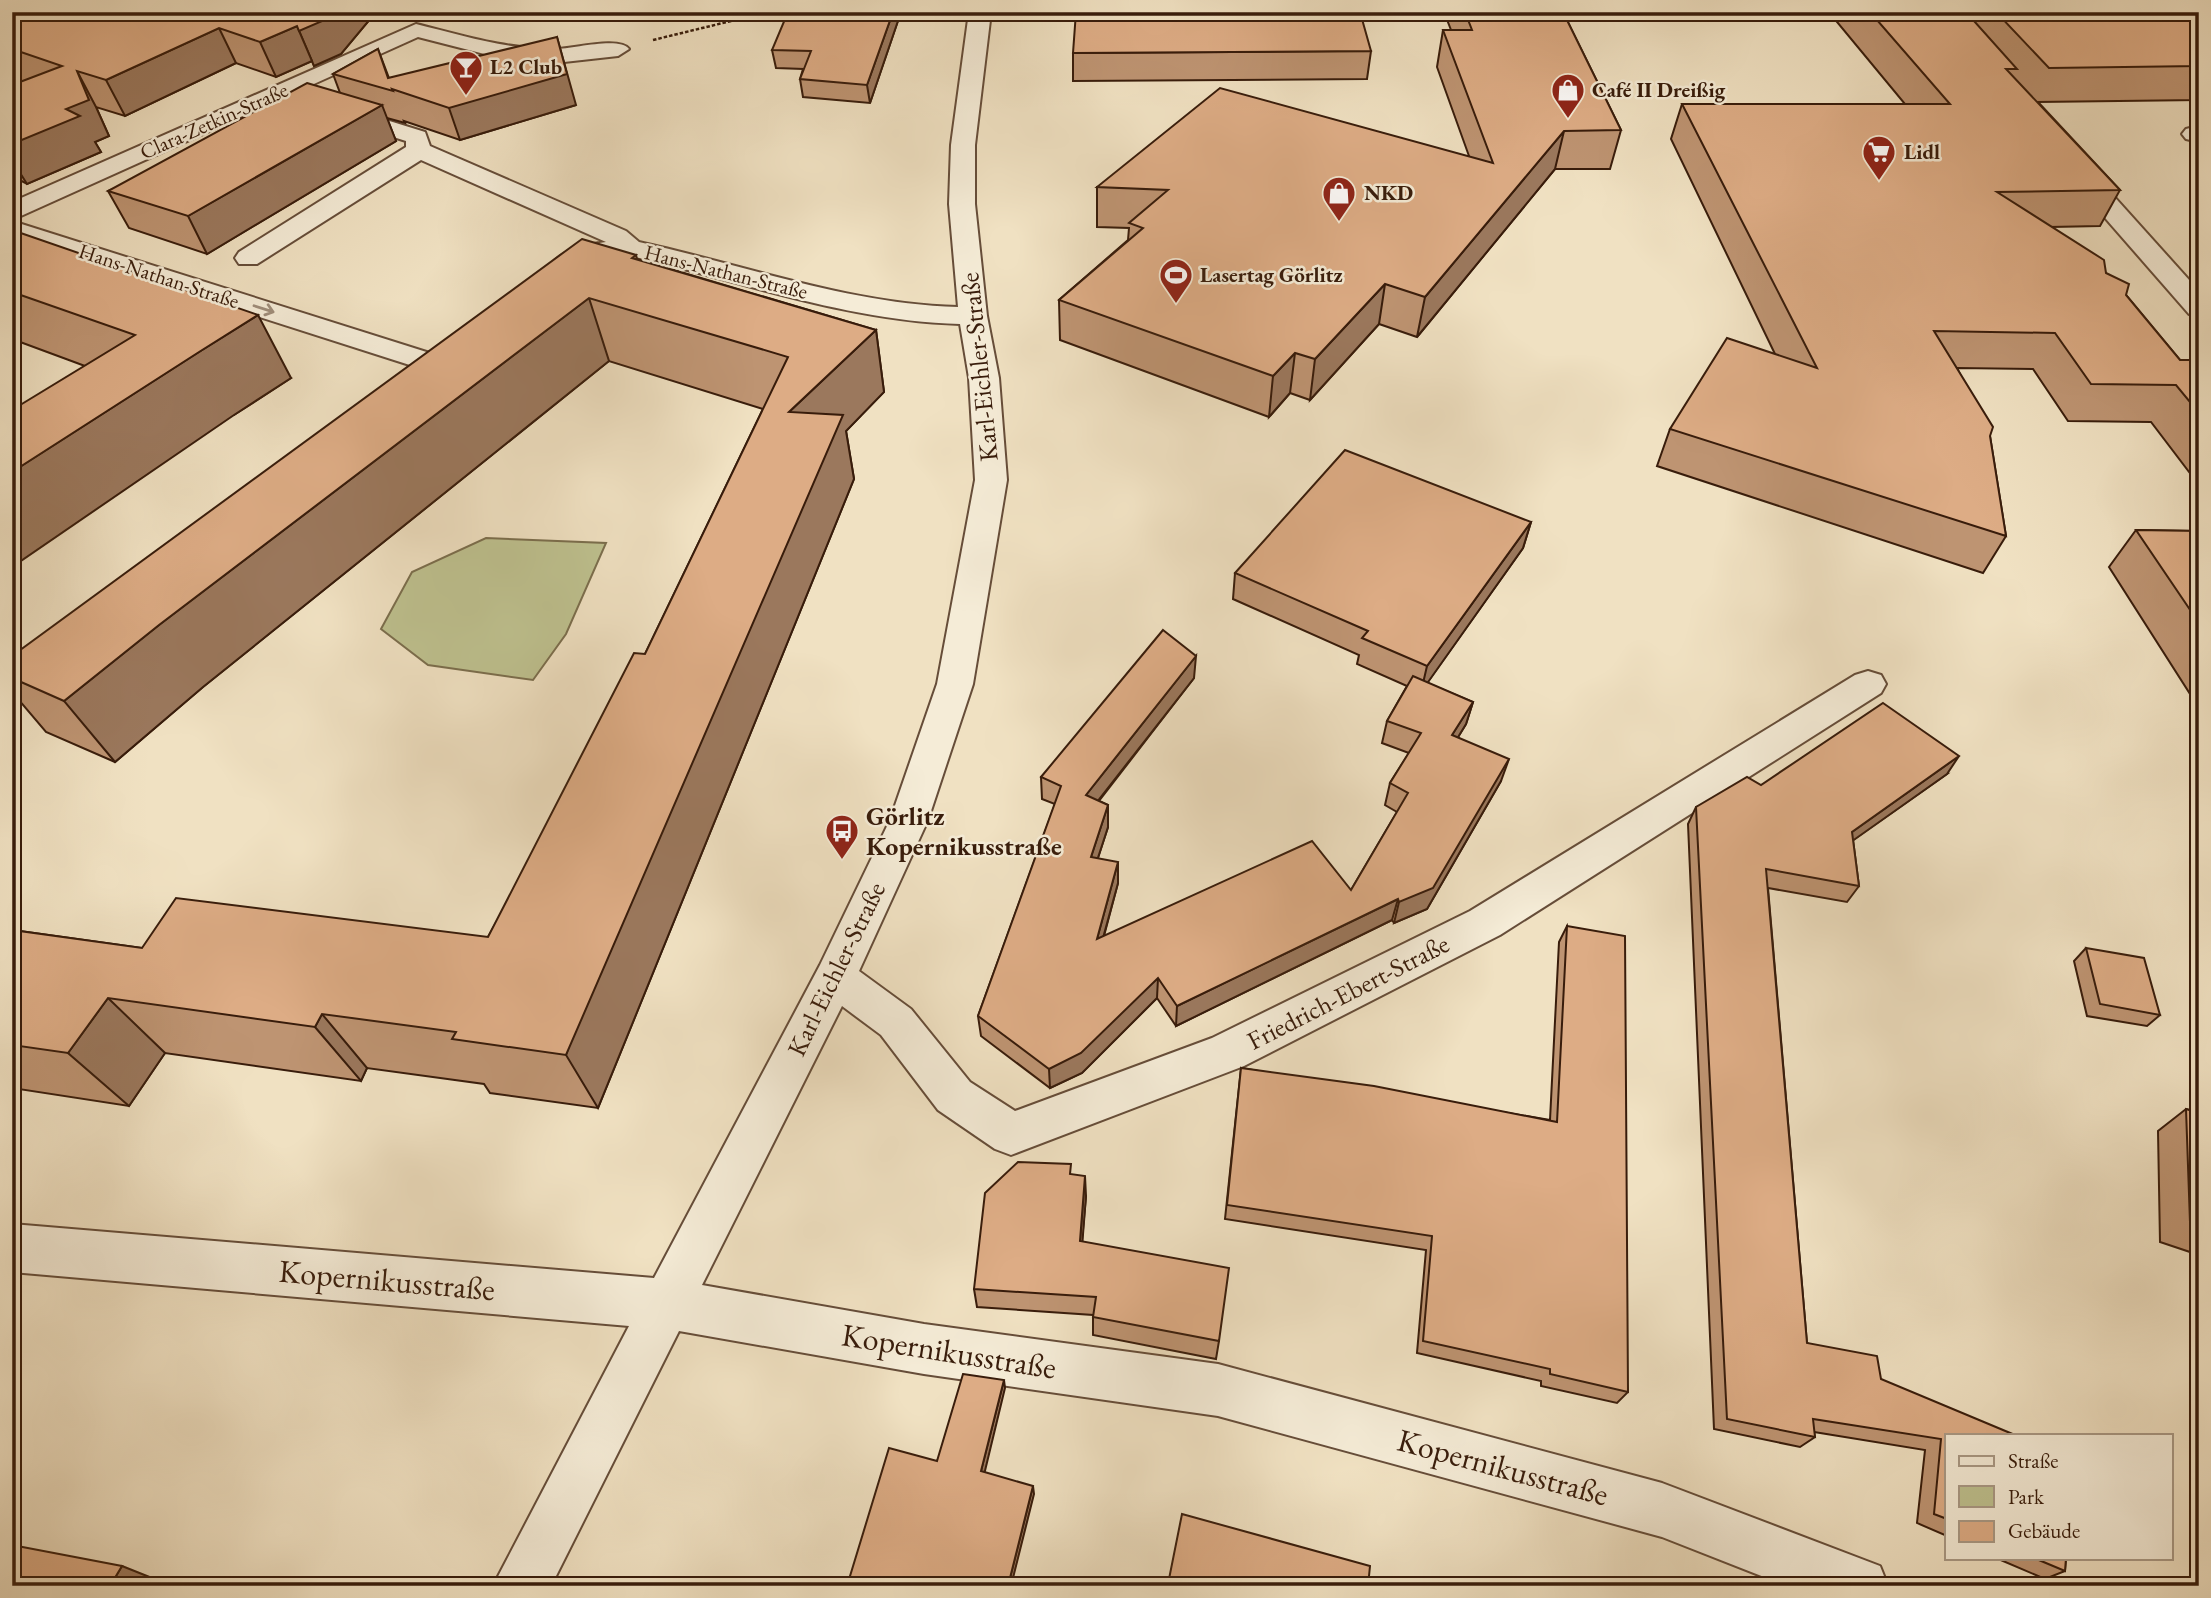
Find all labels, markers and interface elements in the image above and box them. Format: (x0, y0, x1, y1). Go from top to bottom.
bar icon: L2 Club (447, 48, 485, 97)
place label: L2 Club (490, 53, 562, 80)
shop icon: Café II Dreißig (1549, 71, 1587, 120)
street label: Clara-Zetkin-Straße (136, 76, 292, 165)
place label: Café II Dreißig (1592, 76, 1726, 103)
supermarket icon: Lidl (1860, 133, 1898, 182)
place label: Lidl (1904, 138, 1940, 165)
shop icon: NKD (1320, 174, 1358, 223)
place label: NKD (1364, 179, 1413, 206)
street label: Hans-Nathan-Straße (75, 237, 243, 314)
street label: Hans-Nathan-Straße (642, 238, 810, 305)
sports icon: Lasertag Görlitz (1157, 256, 1195, 305)
place label: Lasertag Görlitz (1200, 261, 1343, 288)
street label: Karl-Eichler-Straße (952, 271, 1006, 463)
one-way arrow (253, 304, 275, 317)
place label: Görlitz Kopernikusstraße (866, 799, 1062, 863)
bus stop icon: Görlitz Kopernikusstraße (823, 812, 861, 861)
street label: Karl-Eichler-Straße (779, 876, 893, 1062)
street label: Friedrich-Ebert-Straße (1241, 926, 1455, 1058)
street label: Kopernikusstraße (277, 1250, 497, 1310)
street label: Kopernikusstraße (839, 1313, 1059, 1389)
street label: Kopernikusstraße (1393, 1419, 1613, 1515)
legend (1945, 1434, 2172, 1560)
text: Straße (2008, 1447, 2059, 1474)
text: Park (2008, 1483, 2045, 1510)
text: Gebäude (2008, 1517, 2080, 1544)

